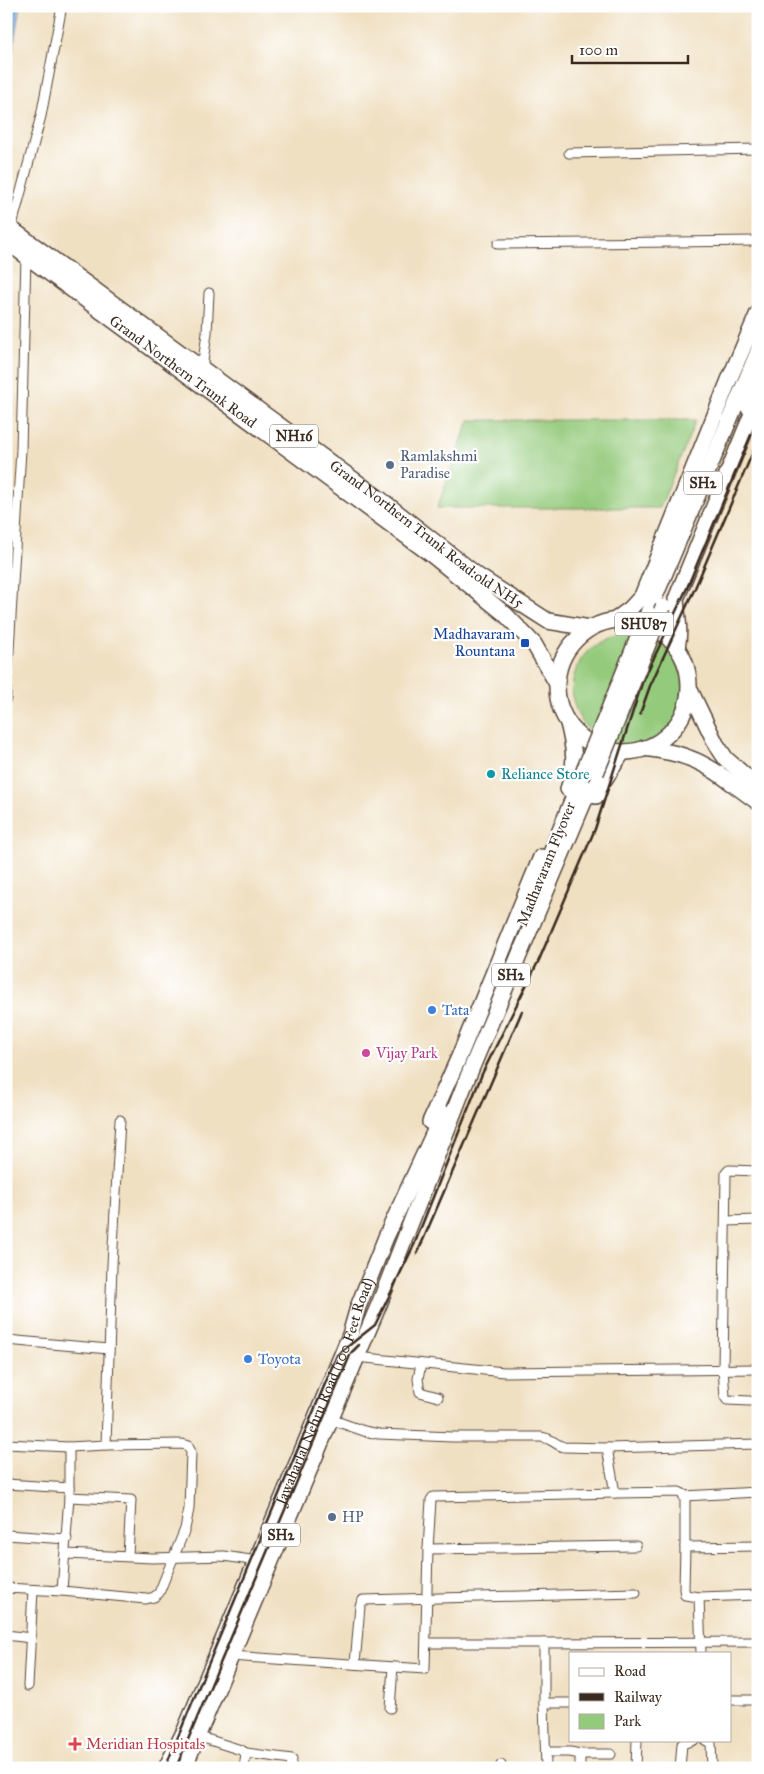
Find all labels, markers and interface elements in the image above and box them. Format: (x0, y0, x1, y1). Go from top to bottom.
scale bar (572, 32, 688, 64)
text: 100 m (579, 41, 619, 59)
street label: Grand Northern Trunk Road (106, 311, 261, 432)
road number: NH16 (270, 424, 318, 448)
place label: Ramlakshmi Paradise (400, 447, 477, 482)
street label: Grand Northern Trunk Road:old NH5 (326, 456, 527, 612)
marker: Ramlakshmi Paradise (384, 459, 396, 471)
road number: SH2 (684, 472, 722, 494)
road number: SHU87 (615, 612, 673, 636)
place label: Madhavaram Rountana (433, 625, 516, 660)
marker: Madhavaram Rountana (519, 637, 531, 649)
place label: Reliance Store (501, 765, 589, 783)
marker: Reliance Store (485, 768, 497, 780)
street label: Madhavaram Flyover (513, 799, 579, 929)
road number: SH2 (492, 964, 530, 986)
place label: Tata (442, 1001, 470, 1019)
marker: Tata (426, 1004, 438, 1016)
place label: Vijay Park (375, 1044, 438, 1062)
marker: Vijay Park (360, 1047, 372, 1059)
street label: Jawaharlal Nehru Road (100 Feet Road) (271, 1275, 379, 1510)
place label: Toyota (258, 1350, 301, 1368)
marker: Toyota (242, 1353, 254, 1365)
place label: HP (342, 1508, 364, 1526)
marker: HP (326, 1511, 338, 1523)
road number: SH2 (262, 1524, 300, 1546)
legend (569, 1652, 732, 1742)
text: Road (614, 1662, 646, 1680)
text: Railway (614, 1688, 663, 1706)
text: Park (614, 1712, 641, 1730)
place label: Meridian Hospitals (86, 1735, 205, 1753)
marker: Meridian Hospitals (68, 1737, 82, 1751)

